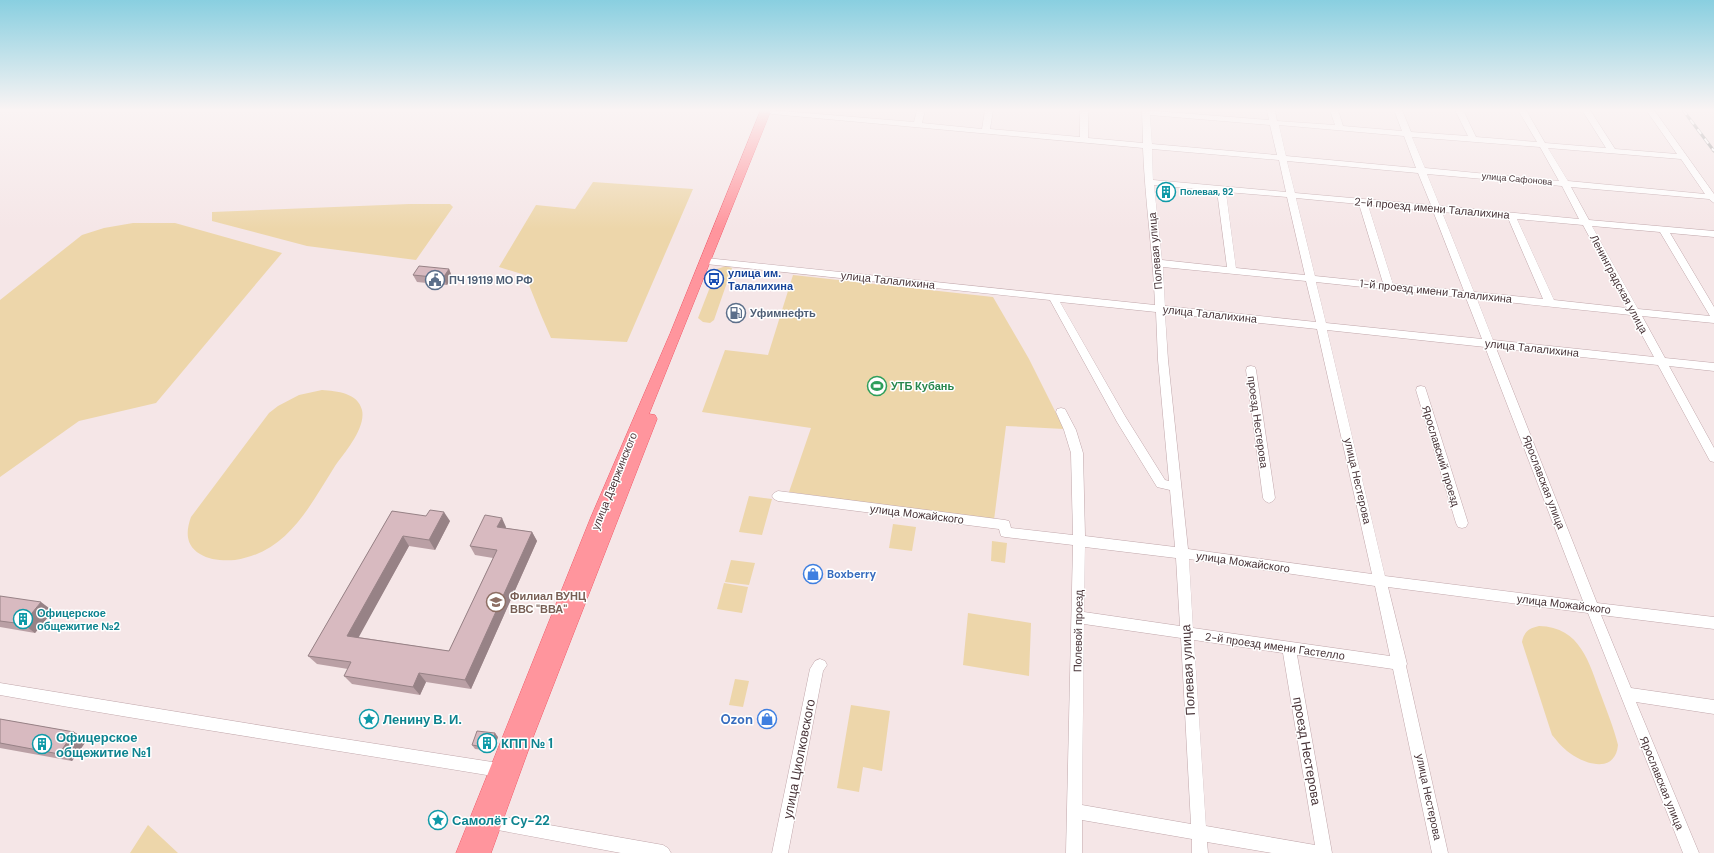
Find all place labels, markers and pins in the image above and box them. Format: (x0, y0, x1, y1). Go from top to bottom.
building icon: Полевая, 92 (1155, 181, 1177, 203)
place label: Полевая, 92 (1180, 186, 1233, 198)
place label: улица им. Талалихина (728, 266, 794, 293)
bus stop icon: улица им. Талалихина (703, 268, 725, 290)
public building icon: ПЧ 19119 МО РФ (424, 269, 446, 291)
place label: ПЧ 19119 МО РФ (449, 273, 533, 287)
fuel station icon: Уфимнефть (725, 302, 747, 324)
place label: Уфимнефть (750, 306, 816, 320)
sports icon: УТБ Кубань (866, 375, 888, 397)
place label: УТБ Кубань (891, 379, 954, 393)
shop icon: Boxberry (802, 563, 824, 585)
place label: Boxberry (827, 567, 877, 581)
place label: Филиал ВУНЦ ВВС "ВВА" (510, 589, 586, 616)
school or university icon: Филиал ВУНЦ ВВС "ВВА" (485, 591, 507, 613)
place label: Офицерское общежитие №2 (37, 606, 120, 633)
building icon: Офицерское общежитие №2 (12, 608, 34, 630)
place icon: Ленину В. И. (358, 708, 380, 730)
shop icon: Ozon (756, 708, 778, 730)
place label: Ленину В. И. (383, 711, 462, 728)
place label: Ozon (720, 711, 753, 728)
place label: Офицерское общежитие №1 (56, 729, 151, 761)
building icon: КПП № 1 (476, 732, 498, 754)
building icon: Офицерское общежитие №1 (31, 733, 53, 755)
place label: КПП № 1 (501, 735, 553, 752)
place icon: Самолёт Су-22 (427, 809, 449, 831)
place label: Самолёт Су-22 (452, 812, 550, 829)

